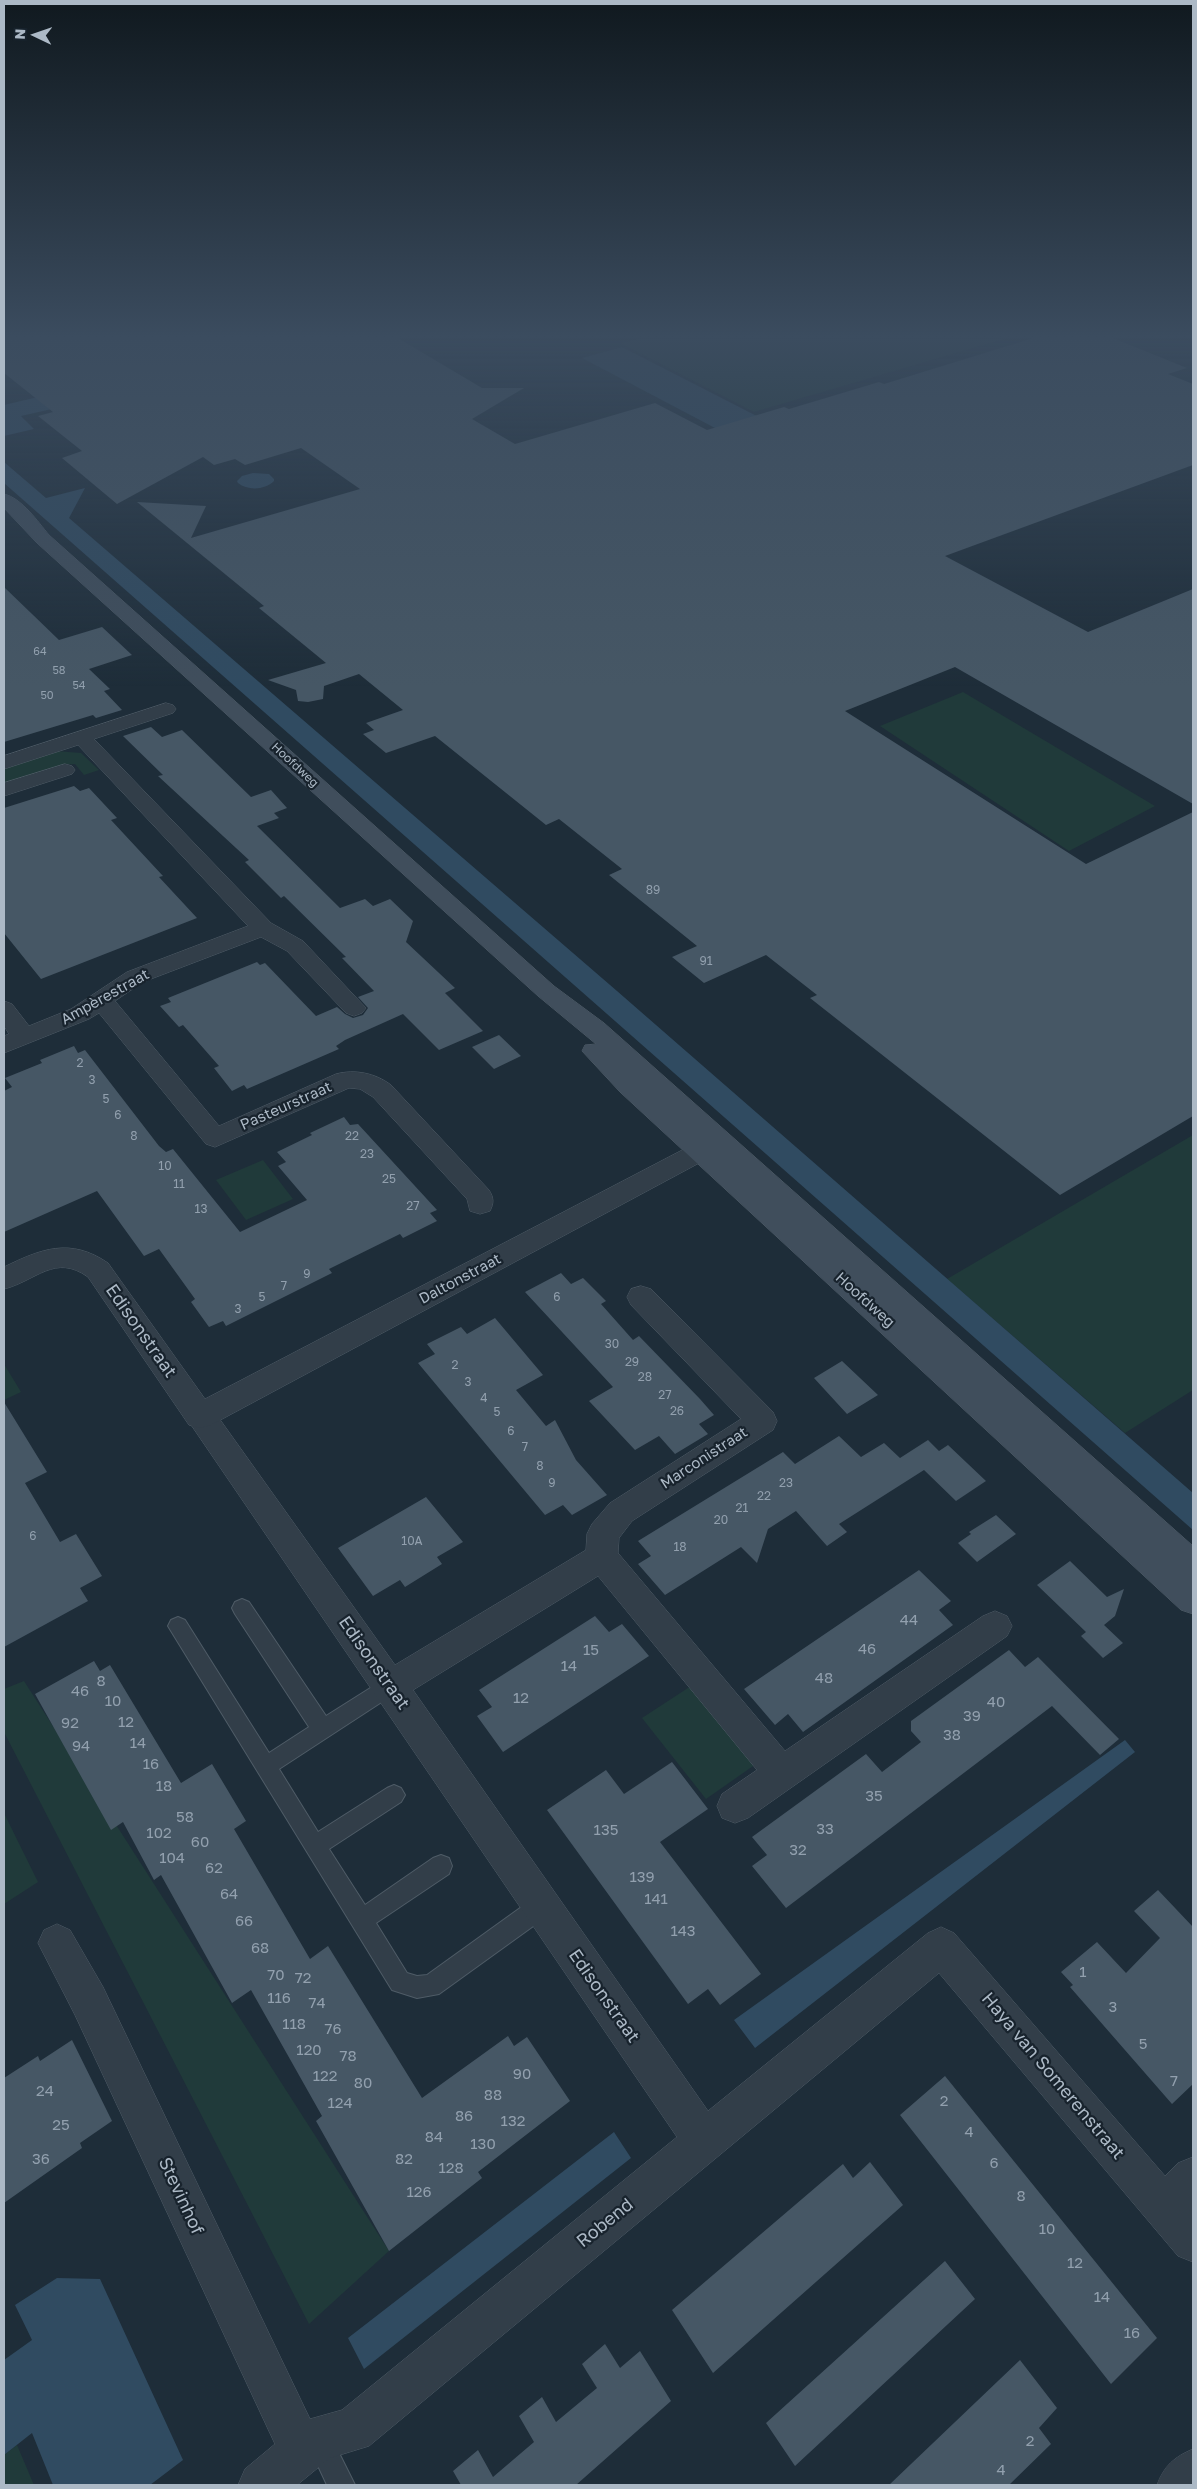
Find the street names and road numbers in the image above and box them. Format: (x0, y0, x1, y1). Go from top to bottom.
street label: Hoofdweg (269, 740, 321, 790)
street label: Ampèrestraat (58, 965, 152, 1029)
street label: Pasteurstraat (237, 1078, 335, 1134)
street label: Daltonstraat (416, 1250, 504, 1308)
street label: Hoofdweg (832, 1269, 898, 1331)
street label: Edisonstraat (101, 1280, 181, 1382)
street label: Marconistraat (657, 1423, 751, 1493)
street label: Edisonstraat (334, 1612, 414, 1714)
street label: Edisonstraat (564, 1945, 644, 2047)
street label: Haya van Somerenstraat (977, 1988, 1129, 2164)
street label: Stevinhof (154, 2154, 208, 2238)
street label: Robend (572, 2194, 638, 2252)

